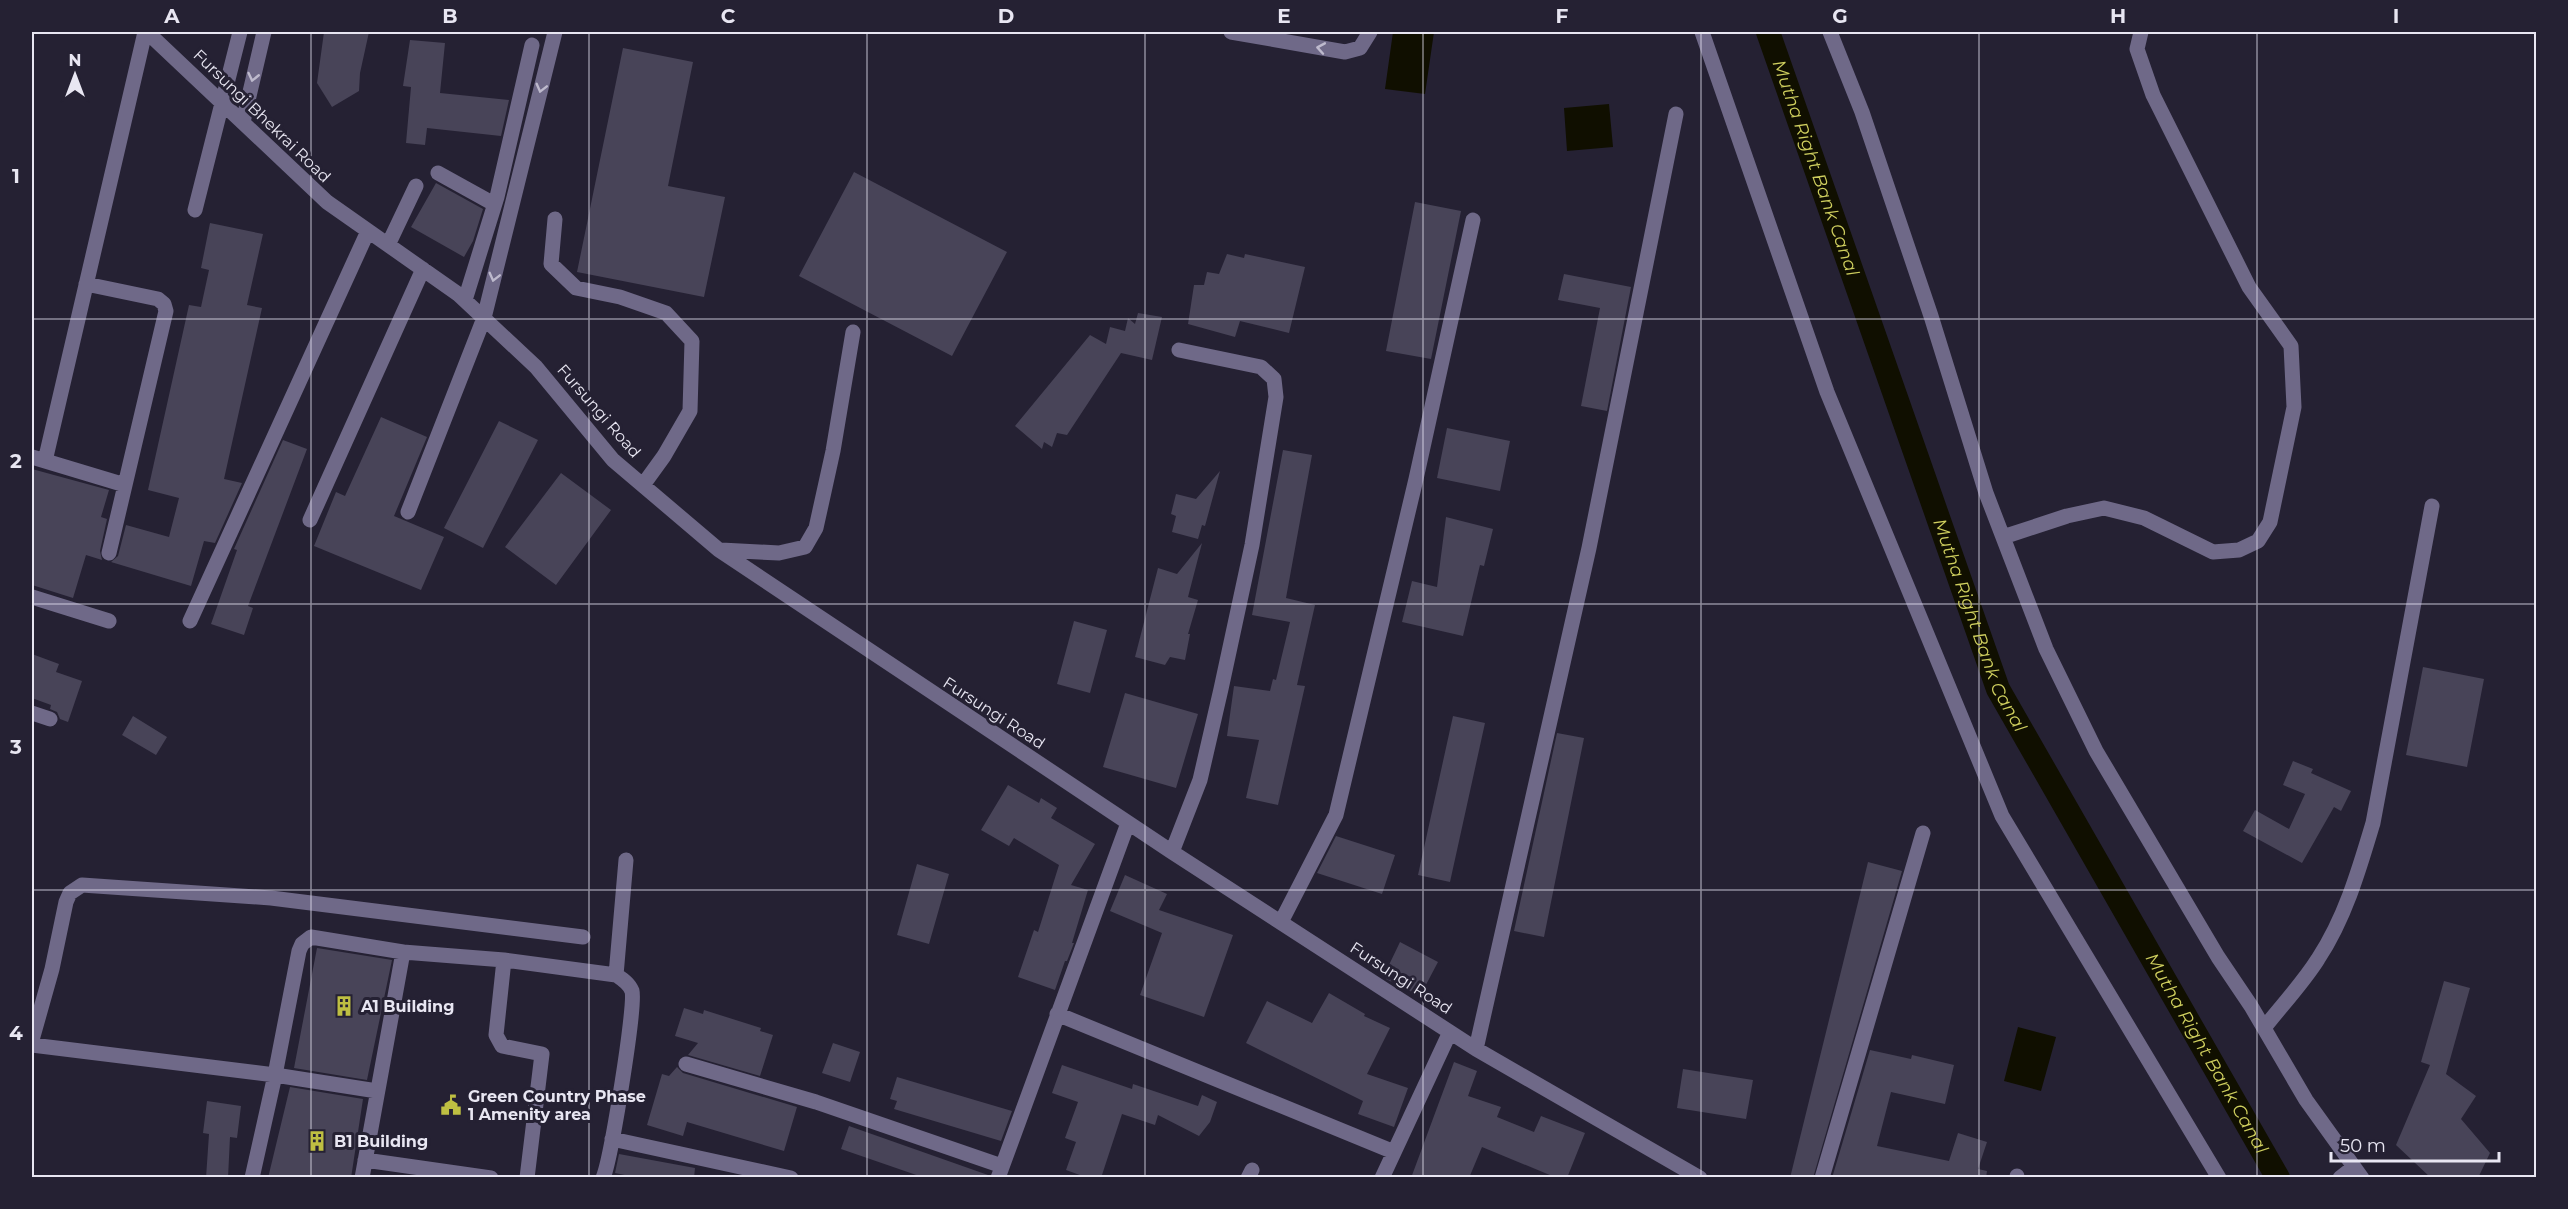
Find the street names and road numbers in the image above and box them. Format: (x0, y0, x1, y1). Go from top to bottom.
street label: Fursungi Bhekrai Road (189, 45, 335, 187)
street label: Fursungi Road (553, 360, 645, 462)
street label: Fursungi Road (939, 673, 1049, 753)
street label: Fursungi Road (1346, 938, 1456, 1018)

